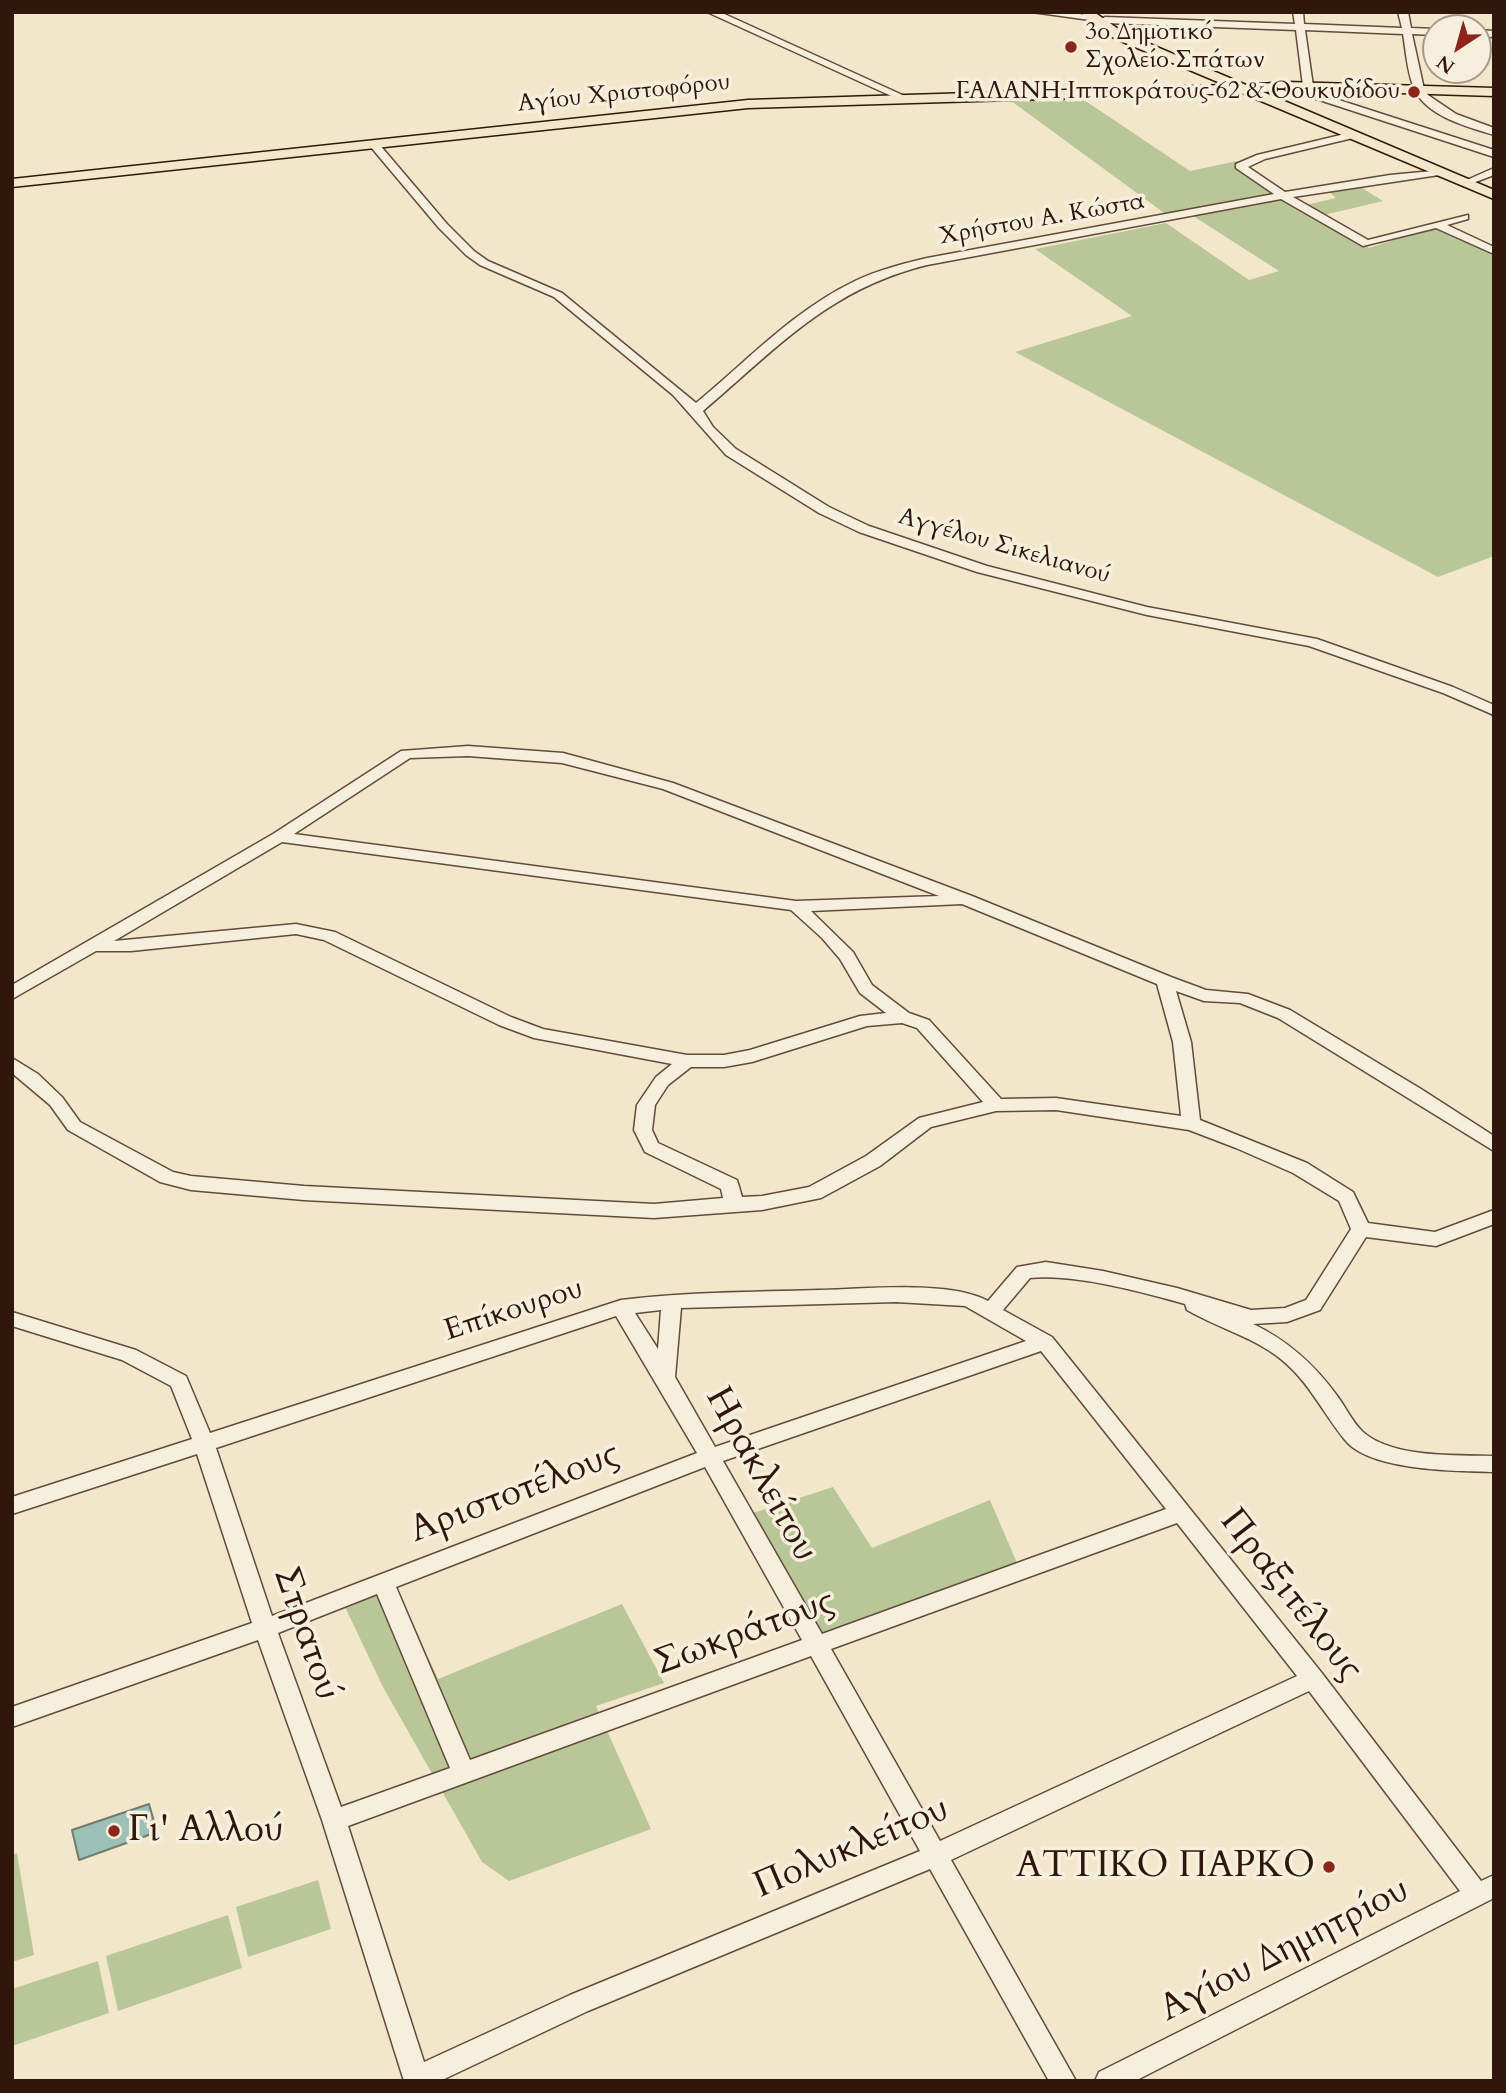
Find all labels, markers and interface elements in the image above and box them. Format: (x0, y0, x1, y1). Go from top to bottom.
north arrow (1422, 14, 1492, 84)
place label: 3ο Δημοτικό Σχολείο Σπάτων (1085, 19, 1265, 75)
marker: 3ο Δημοτικό Σχολείο Σπάτων (1063, 39, 1079, 55)
text: N (1432, 49, 1460, 80)
street label: Αγίου Χριστοφόρου (516, 69, 732, 119)
place label: ΓΑΛΑΝΗ Ιπποκράτους 62 & Θουκυδίδου (956, 78, 1400, 106)
marker: ΓΑΛΑΝΗ Ιπποκράτους 62 & Θουκυδίδου (1406, 84, 1422, 100)
street label: Χρήστου Α. Κώστα (937, 188, 1147, 252)
street label: Αγγέλου Σικελιανού (895, 503, 1113, 591)
street label: Επίκουρου (440, 1272, 588, 1350)
street label: Ηρακλείτου (694, 1380, 826, 1570)
street label: Αριστοτέλους (404, 1434, 626, 1554)
street label: Πραξιτέλους (1209, 1501, 1371, 1691)
street label: Στρατού (262, 1562, 348, 1706)
street label: Σωκράτους (649, 1581, 841, 1687)
street label: Πολυκλείτου (748, 1788, 956, 1910)
place label: Γι' Αλλού (128, 1809, 283, 1853)
marker: Γι' Αλλού (106, 1823, 122, 1839)
place label: ΑΤΤΙΚΟ ΠΑΡΚΟ (1016, 1845, 1315, 1889)
marker: ΑΤΤΙΚΟ ΠΑΡΚΟ (1321, 1859, 1337, 1875)
street label: Αγίου Δημητρίου (1153, 1869, 1417, 2033)

